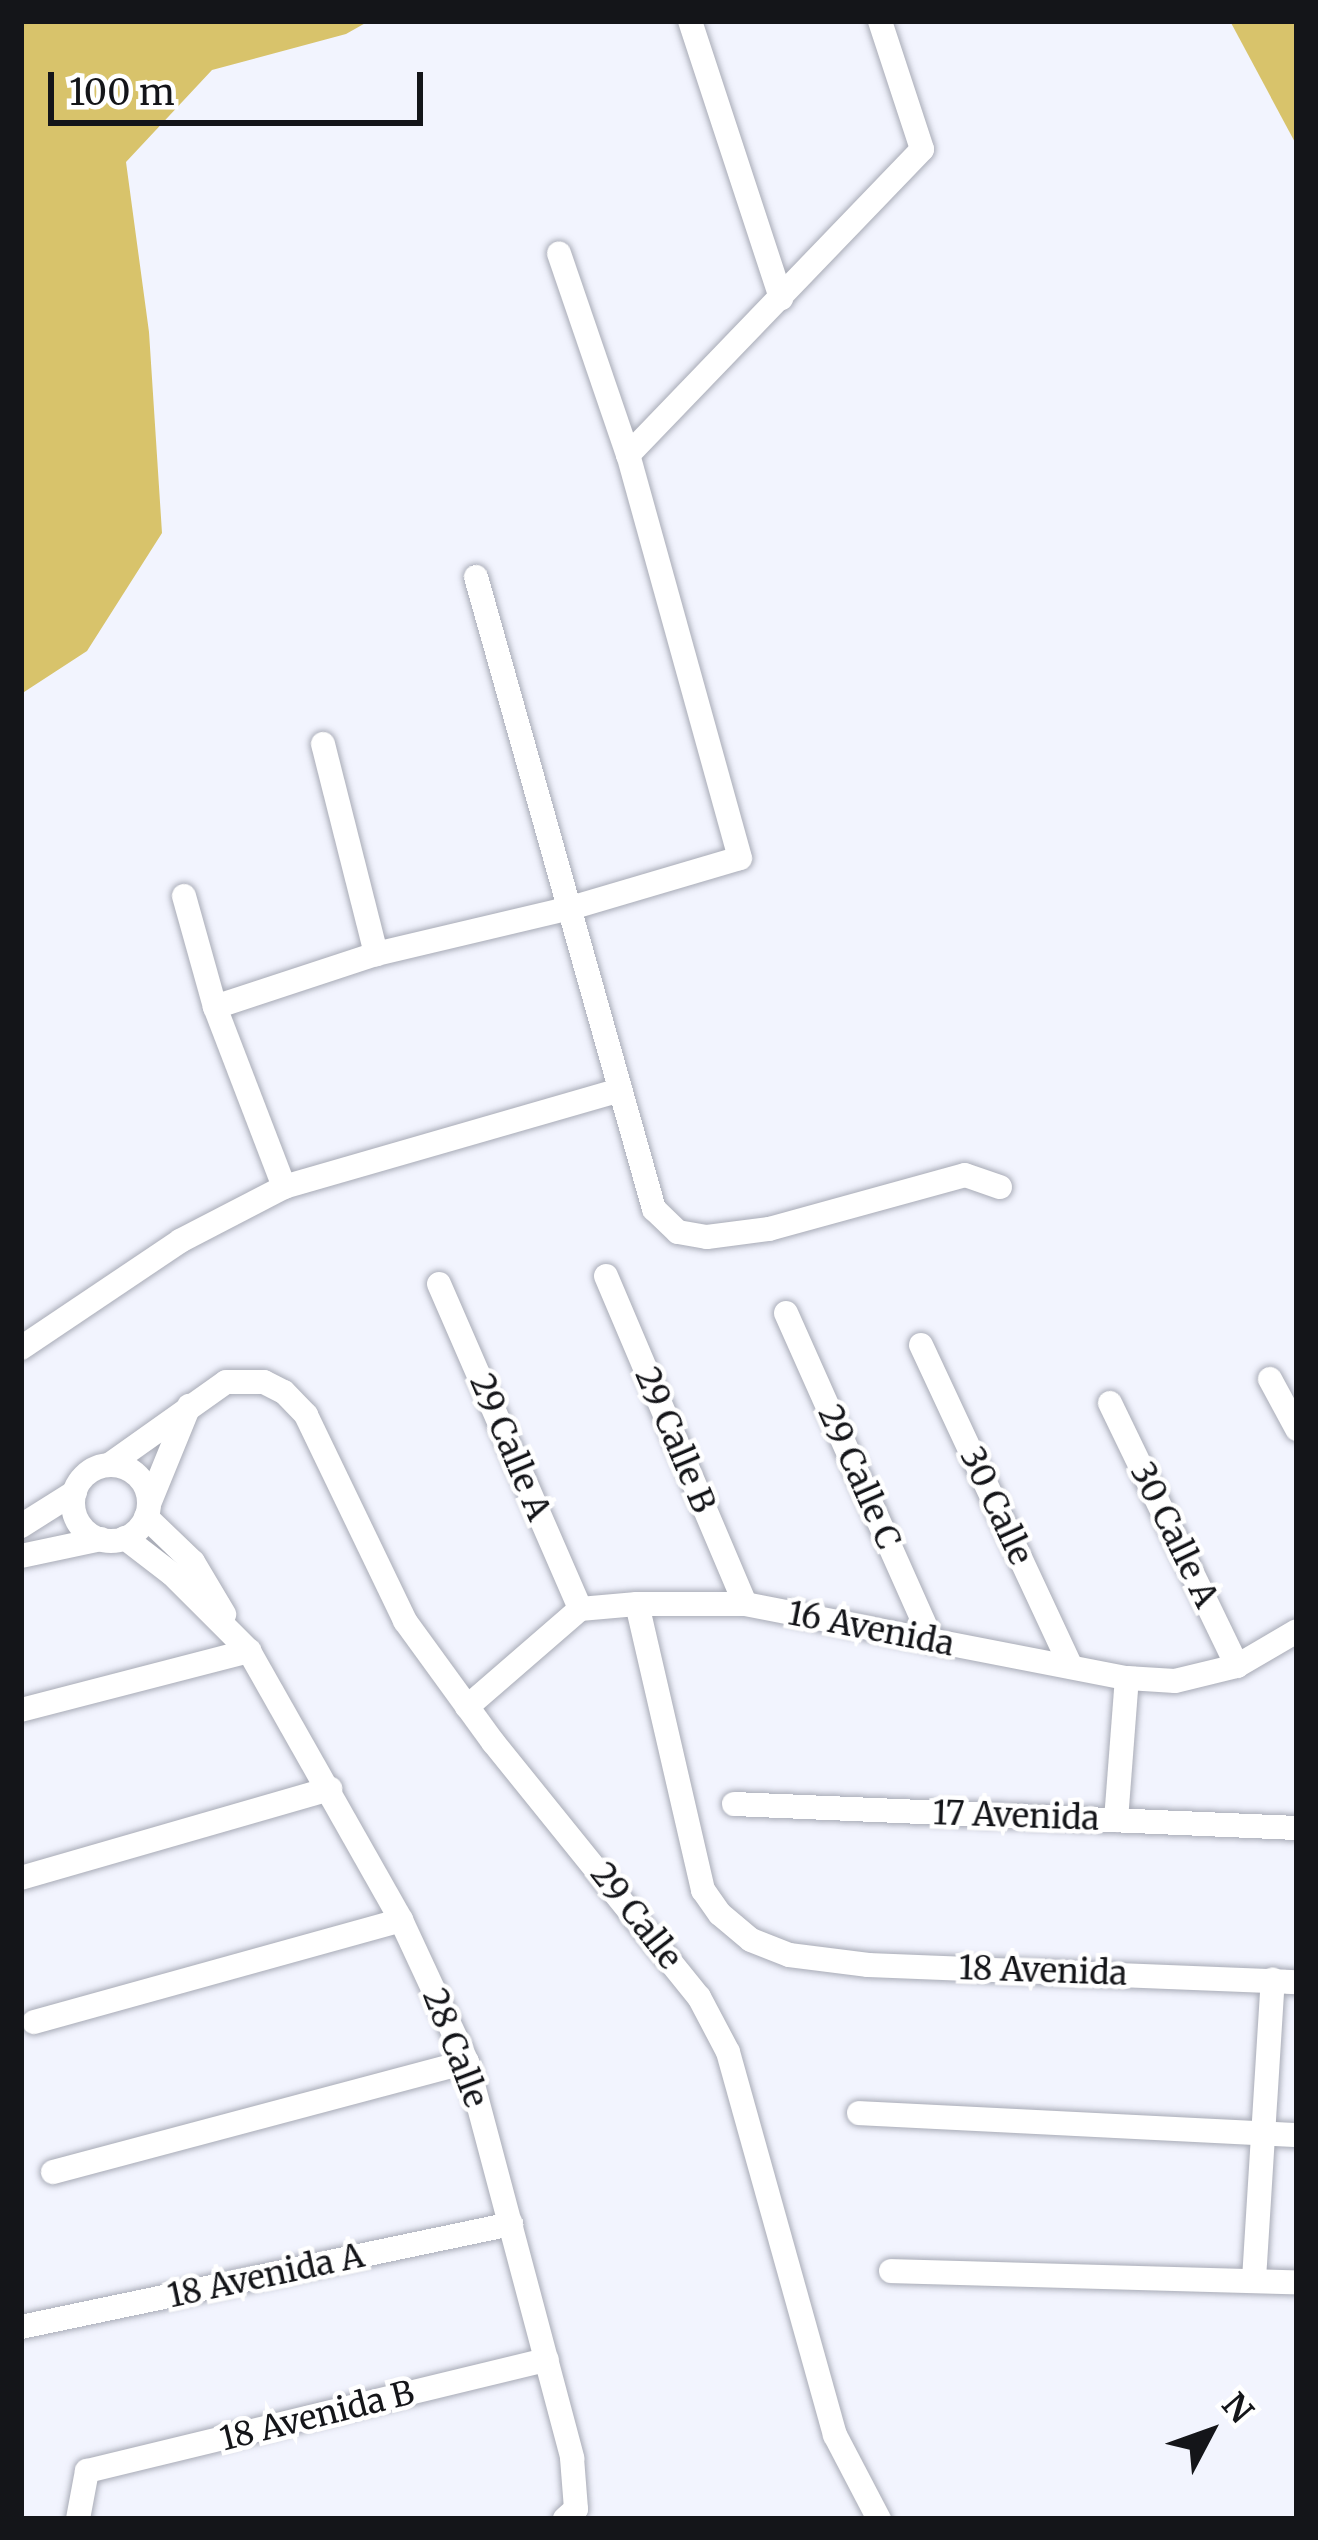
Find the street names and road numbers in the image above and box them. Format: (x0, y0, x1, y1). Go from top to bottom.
street label: 29 Calle B (627, 1361, 723, 1519)
street label: 29 Calle A (461, 1368, 559, 1526)
street label: 29 Calle C (810, 1399, 908, 1555)
street label: 30 Calle (952, 1441, 1040, 1571)
street label: 30 Calle A (1122, 1456, 1226, 1614)
street label: 16 Avenida (785, 1593, 957, 1665)
street label: 17 Avenida (932, 1793, 1100, 1839)
street label: 29 Calle (582, 1855, 690, 1977)
street label: 18 Avenida (958, 1948, 1128, 1994)
street label: 28 Calle (414, 1983, 496, 2113)
street label: 18 Avenida A (164, 2236, 368, 2316)
street label: 18 Avenida B (216, 2373, 418, 2459)

